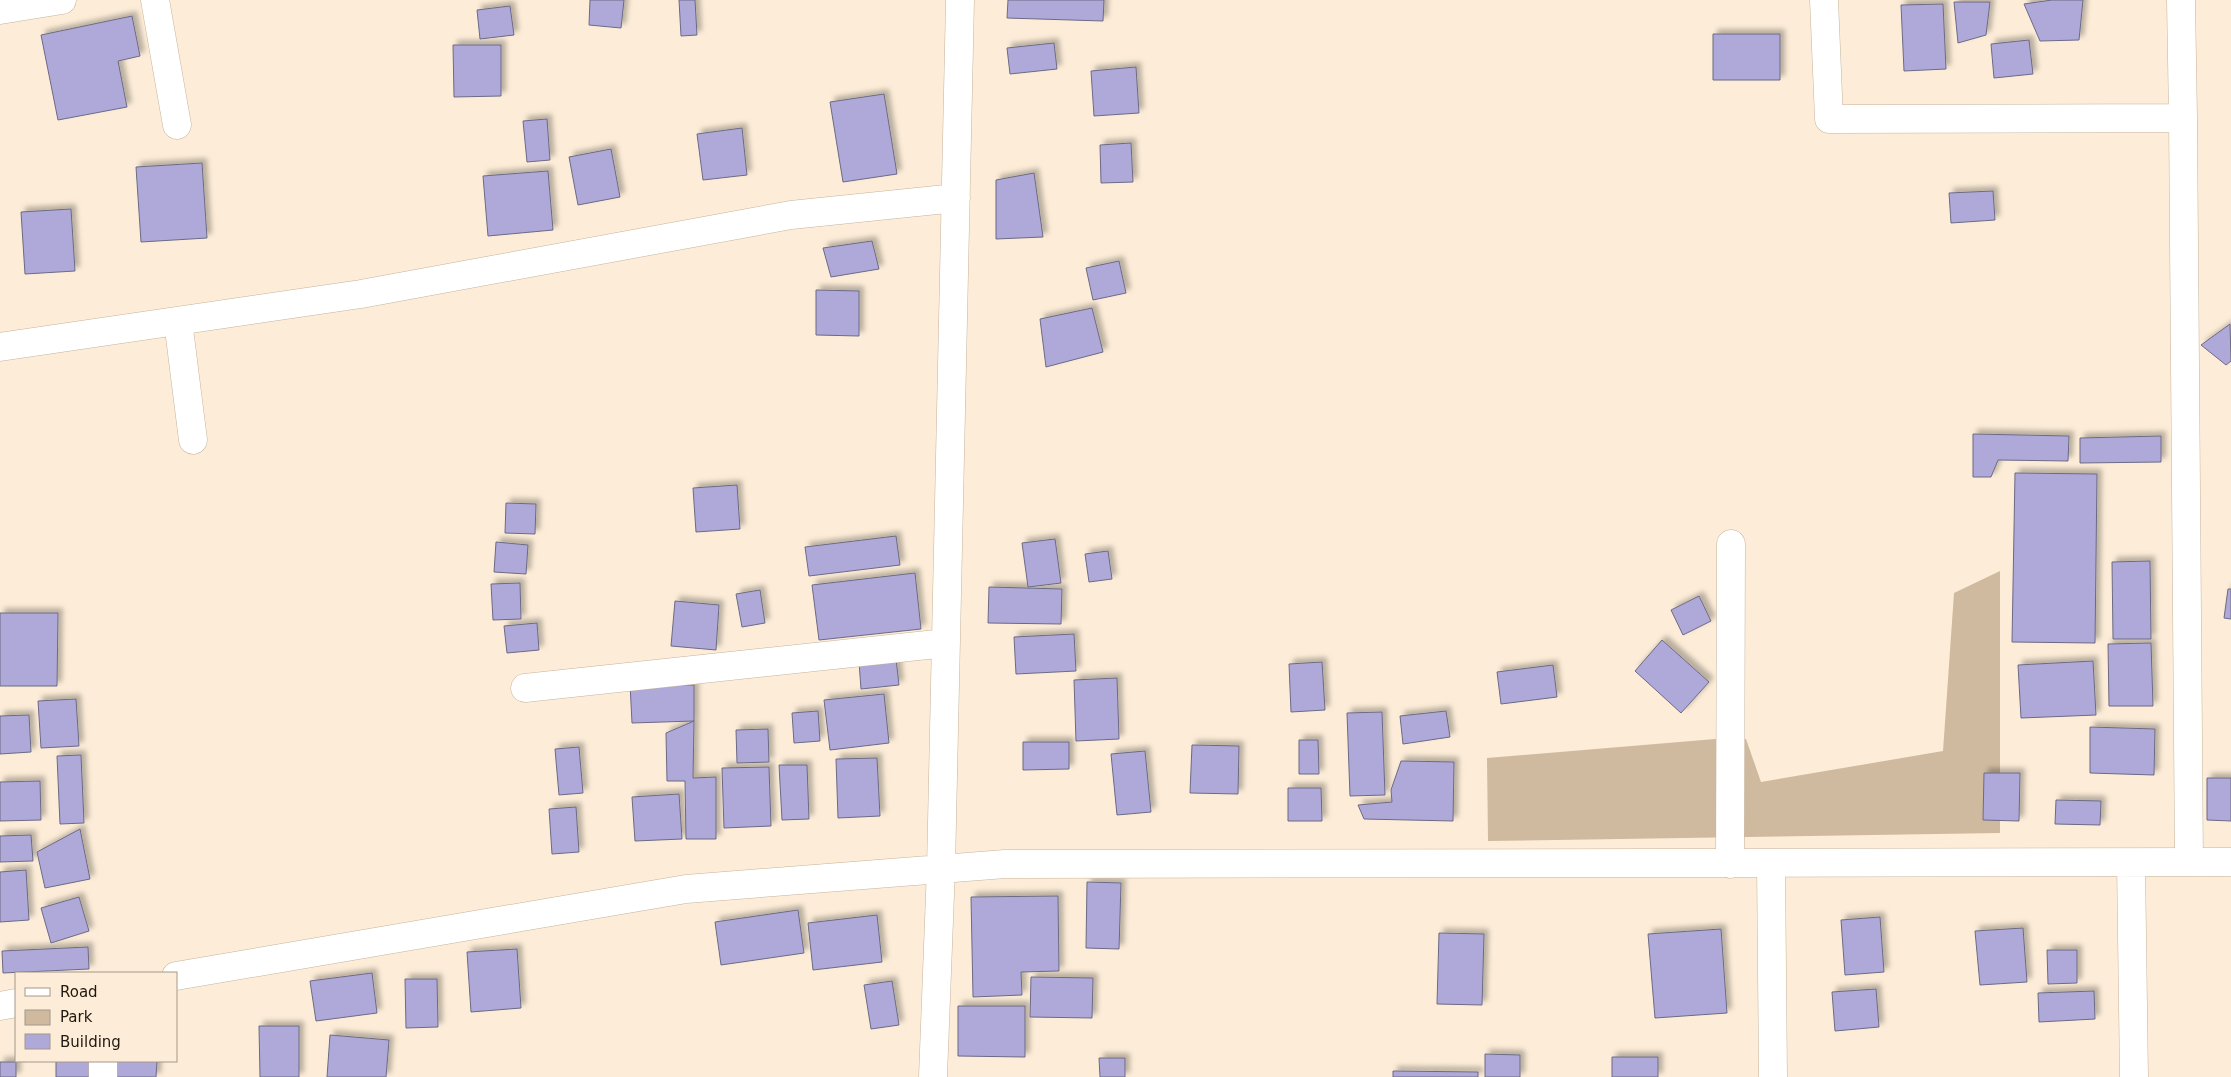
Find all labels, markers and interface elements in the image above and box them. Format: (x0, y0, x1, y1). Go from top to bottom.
legend (15, 972, 178, 1062)
text: Road (60, 983, 98, 1001)
text: Park (60, 1008, 93, 1026)
text: Building (60, 1033, 121, 1051)

